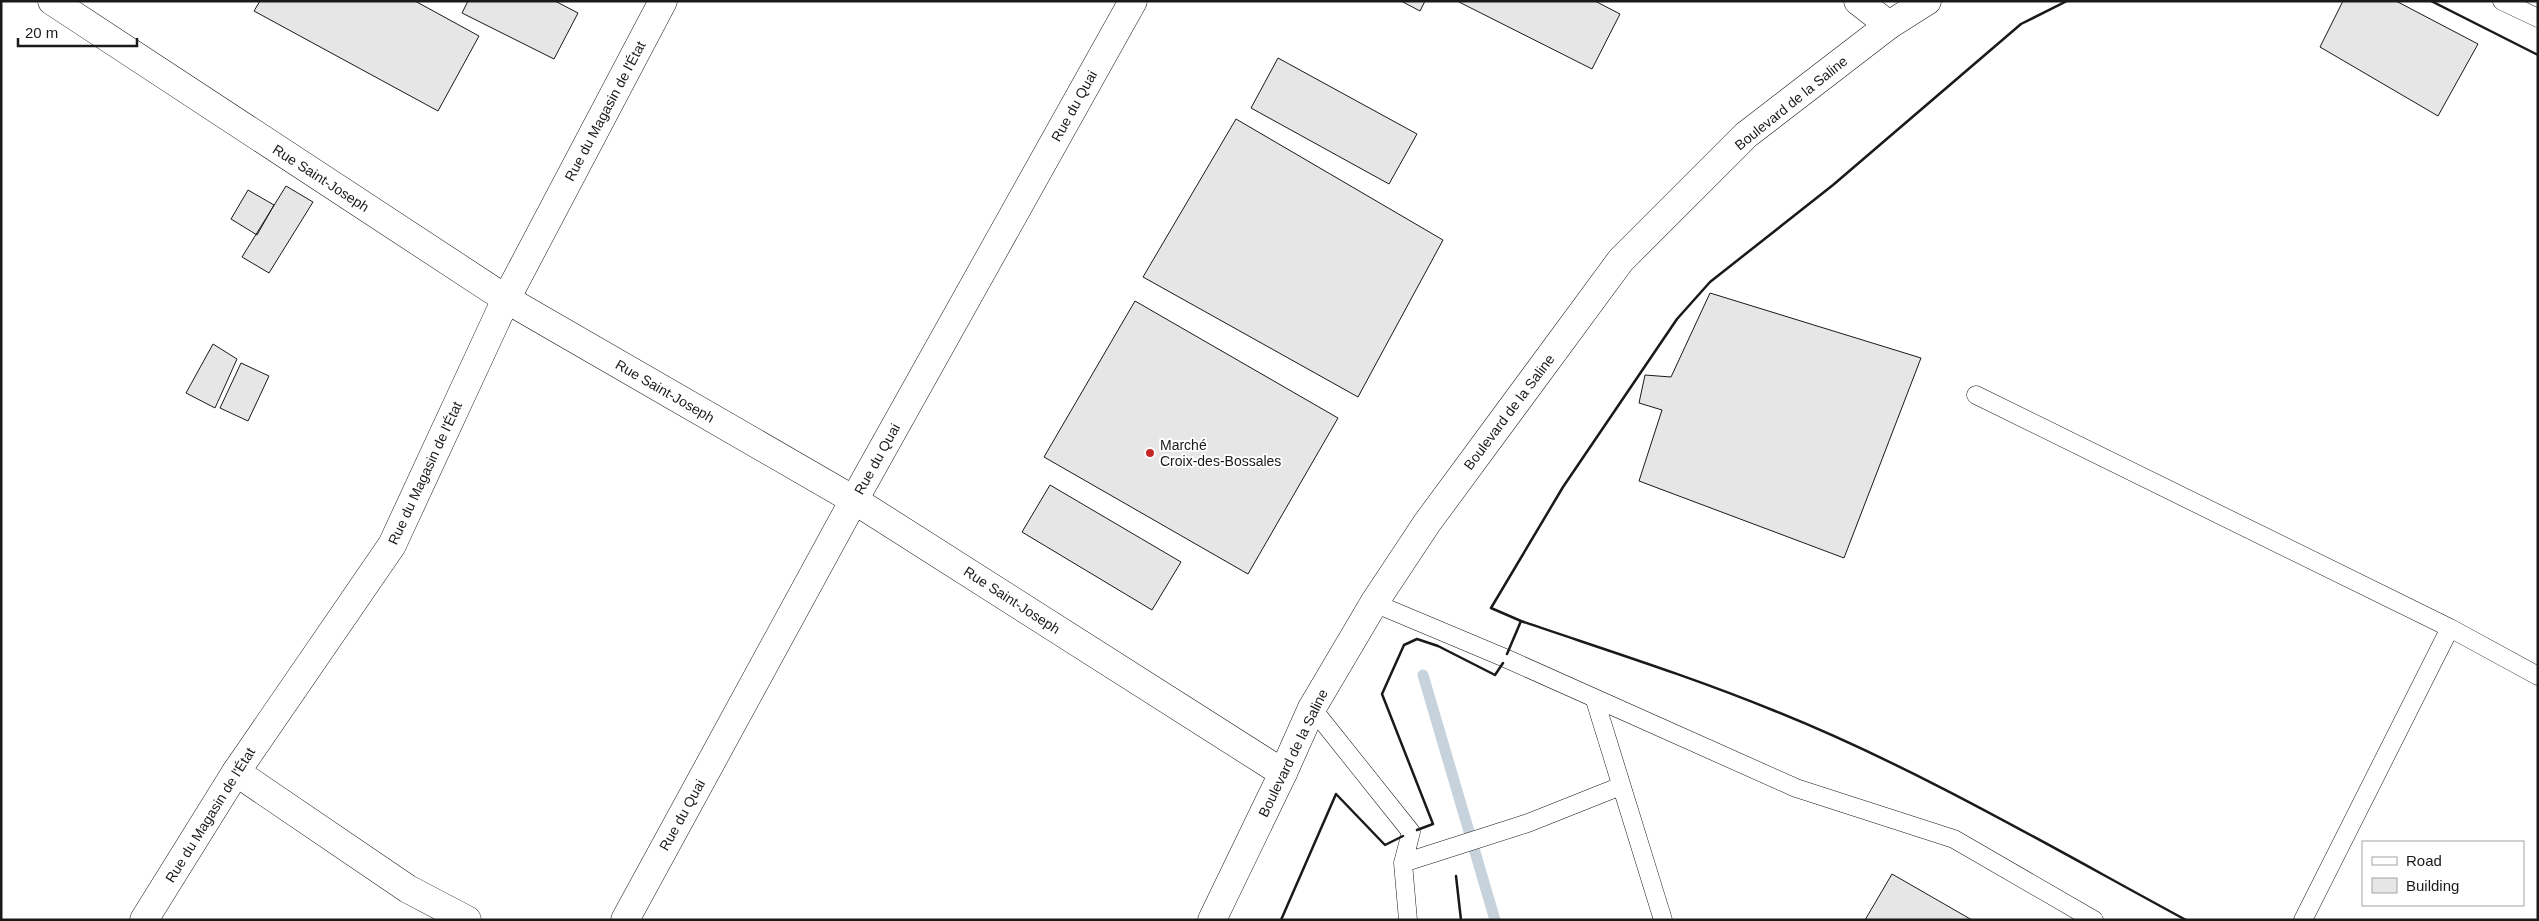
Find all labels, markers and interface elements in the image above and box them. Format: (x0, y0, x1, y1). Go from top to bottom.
scale bar (18, 15, 136, 47)
text: 20 m (25, 24, 58, 41)
street label: Rue du Magasin de l'État (561, 38, 649, 184)
street label: Boulevard de la Saline (1732, 53, 1851, 153)
street label: Rue du Quai (1048, 68, 1100, 144)
street label: Rue Saint-Joseph (270, 141, 372, 215)
street label: Boulevard de la Saline (1460, 351, 1558, 473)
street label: Rue Saint-Joseph (613, 356, 717, 426)
street label: Rue du Magasin de l'État (385, 399, 465, 547)
street label: Rue du Quai (851, 421, 903, 497)
place label: Marché Croix-des-Bossales (1160, 437, 1281, 469)
marker: Marché Croix-des-Bossales (1144, 447, 1156, 459)
street label: Rue Saint-Joseph (961, 563, 1063, 637)
street label: Boulevard de la Saline (1255, 686, 1331, 819)
street label: Rue du Magasin de l'État (162, 745, 258, 885)
street label: Rue du Quai (656, 777, 708, 853)
legend (2362, 841, 2524, 906)
text: Road (2406, 852, 2442, 869)
text: Building (2406, 877, 2459, 894)

